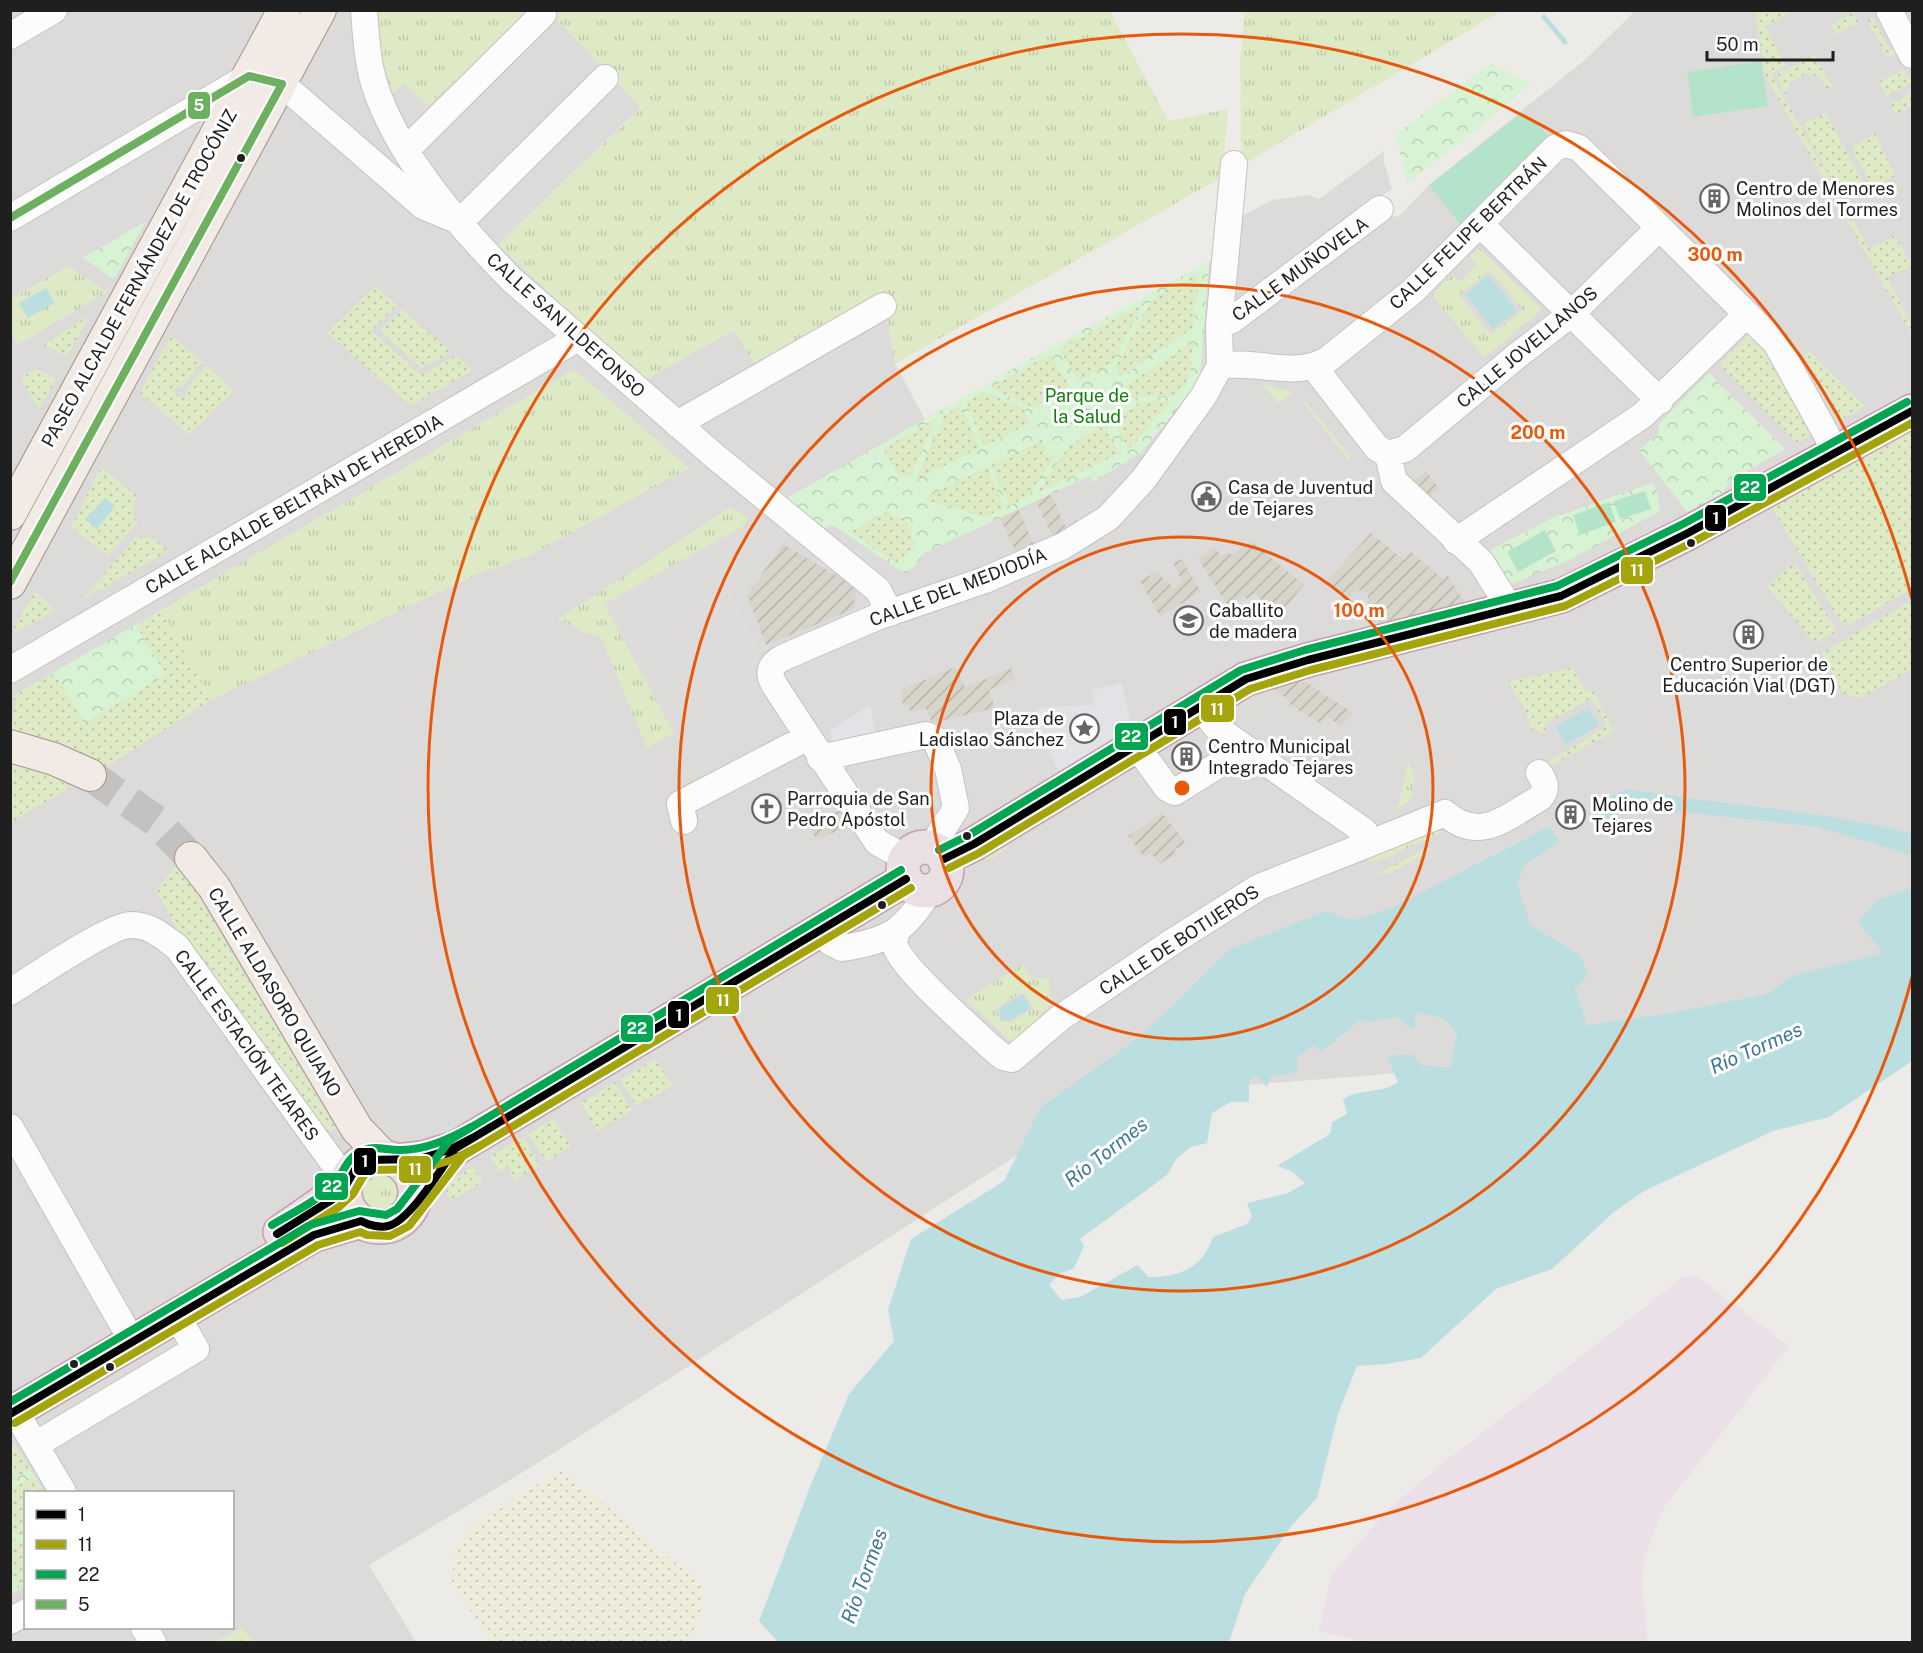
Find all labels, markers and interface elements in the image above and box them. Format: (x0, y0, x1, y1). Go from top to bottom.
scale bar (1707, 24, 1833, 62)
text: 50 m (1716, 34, 1759, 55)
line badge: 5 (187, 91, 211, 120)
text: 5 (194, 96, 205, 115)
street label: PASEO ALCALDE FERNÁNDEZ DE TROCÓNIZ (36, 105, 241, 451)
unlabelled marker (235, 152, 247, 164)
street label: CALLE FELIPE BERTRÁN (1384, 152, 1551, 314)
place label: Centro de Menores Molinos del Tormes (1736, 178, 1898, 220)
building icon: Centro de Menores Molinos del Tormes (1699, 182, 1731, 214)
street label: CALLE MUÑOVELA (1227, 212, 1372, 325)
text: 300 m (1687, 244, 1743, 265)
street label: CALLE SAN ILDEFONSO (483, 248, 649, 402)
street label: CALLE JOVELLANOS (1452, 282, 1602, 412)
park label: Parque de la Salud (1045, 385, 1129, 427)
street label: CALLE ALCALDE BELTRÁN DE HEREDIA (141, 409, 447, 598)
text: 200 m (1511, 422, 1565, 443)
line badge: 22 (1733, 473, 1767, 502)
place label: Casa de Juventud de Tejares (1228, 477, 1373, 519)
text: 22 (1740, 478, 1760, 497)
public building icon: Casa de Juventud de Tejares (1191, 481, 1223, 513)
line badge: 1 (1704, 504, 1727, 532)
text: 1 (1713, 509, 1719, 528)
unlabelled marker (1685, 537, 1697, 549)
street label: CALLE DEL MEDIODÍA (866, 542, 1050, 631)
line badge: 11 (1620, 556, 1654, 585)
text: 11 (1630, 561, 1644, 580)
place label: Caballito de madera (1209, 600, 1297, 642)
text: 100 m (1333, 600, 1385, 621)
school or university icon: Caballito de madera (1172, 604, 1204, 636)
building icon: Centro Superior de Educación Vial (DGT) (1733, 619, 1765, 651)
place label: Centro Superior de Educación Vial (DGT) (1662, 654, 1836, 696)
line badge: 11 (1200, 694, 1235, 723)
text: 11 (1210, 700, 1224, 719)
place label: Plaza de Ladislao Sánchez (919, 708, 1064, 750)
line badge: 1 (1163, 708, 1187, 736)
place icon: Plaza de Ladislao Sánchez (1069, 712, 1101, 744)
text: 1 (1172, 713, 1178, 732)
line badge: 22 (1114, 722, 1149, 751)
text: 22 (1121, 727, 1141, 746)
place label: Centro Municipal Integrado Tejares (1208, 736, 1353, 778)
building icon: Centro Municipal Integrado Tejares (1171, 740, 1203, 772)
centre of rings (1172, 778, 1192, 798)
place label: Parroquia de San Pedro Apóstol (787, 788, 930, 830)
church icon: Parroquia de San Pedro Apóstol (750, 792, 782, 824)
place label: Molino de Tejares (1592, 794, 1673, 836)
building icon: Molino de Tejares (1555, 798, 1587, 830)
unlabelled marker (961, 830, 973, 842)
street label: CALLE DE BOTIJEROS (1095, 881, 1263, 999)
street label: CALLE ALDASORO QUIJANO (204, 884, 346, 1100)
unlabelled marker (876, 899, 888, 911)
street label: CALLE ESTACIÓN TEJARES (171, 945, 324, 1145)
line badge: 11 (705, 986, 740, 1015)
text: 11 (716, 991, 730, 1010)
line badge: 1 (667, 1000, 690, 1029)
text: 1 (676, 1006, 682, 1025)
line badge: 22 (620, 1014, 654, 1043)
water label: Río Tormes (1706, 1017, 1806, 1079)
text: 22 (627, 1019, 647, 1038)
water label: Río Tormes (1060, 1112, 1153, 1192)
line badge: 1 (353, 1147, 377, 1176)
text: 1 (362, 1152, 368, 1171)
line badge: 11 (398, 1155, 432, 1184)
text: 11 (408, 1160, 422, 1179)
line badge: 22 (314, 1172, 349, 1201)
text: 22 (322, 1177, 342, 1196)
unlabelled marker (68, 1358, 80, 1370)
unlabelled marker (104, 1361, 116, 1373)
legend (24, 1491, 234, 1629)
text: 1 (78, 1504, 85, 1525)
water label: Río Tormes (836, 1525, 892, 1627)
text: 11 (78, 1534, 93, 1555)
text: 22 (78, 1564, 99, 1585)
text: 5 (78, 1594, 90, 1615)

